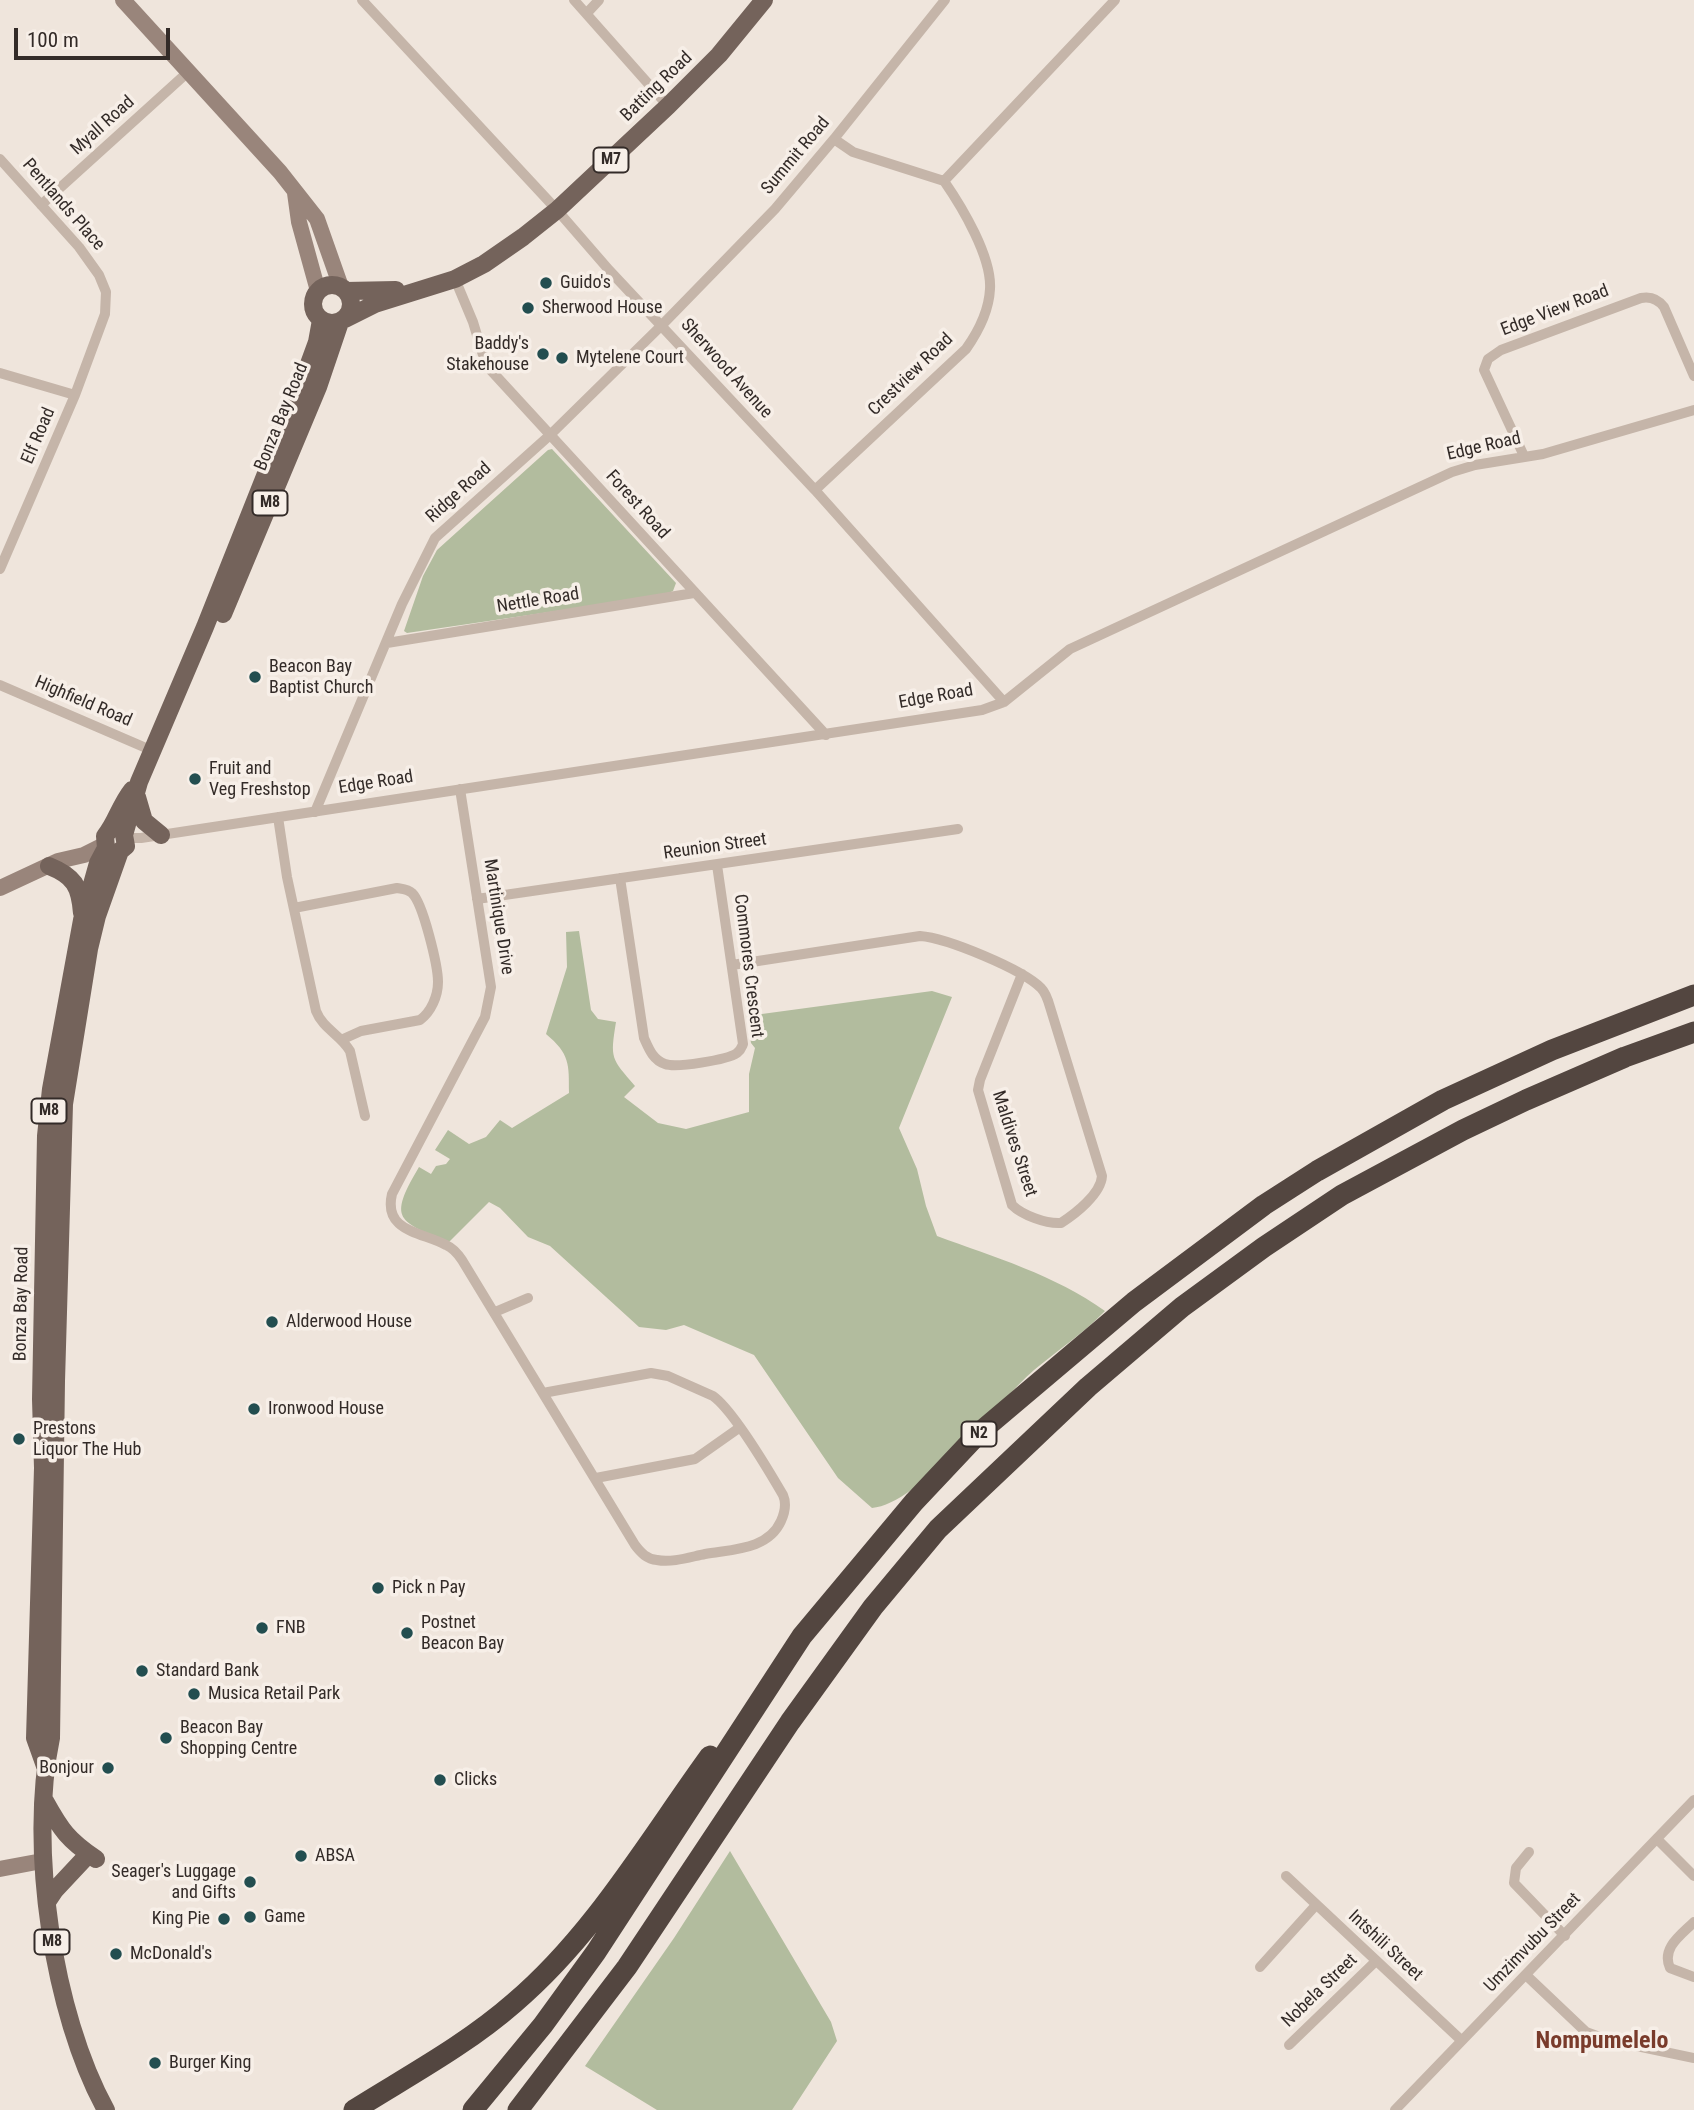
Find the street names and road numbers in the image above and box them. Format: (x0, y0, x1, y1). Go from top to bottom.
street label: Batting Road (617, 48, 697, 126)
street label: Myall Road (67, 92, 139, 160)
street label: Summit Road (757, 113, 835, 199)
road number: M7 (594, 148, 628, 172)
street label: Pentlands Place (17, 155, 109, 255)
street label: Edge View Road (1498, 281, 1612, 341)
street label: Sherwood Avenue (676, 315, 776, 423)
street label: Crestview Road (864, 329, 958, 421)
street label: Bonza Bay Road (251, 360, 313, 474)
street label: Elf Road (18, 405, 60, 467)
street label: Edge Road (1445, 428, 1523, 466)
street label: Ridge Road (422, 458, 496, 528)
street label: Forest Road (601, 466, 673, 544)
road number: M8 (252, 490, 288, 516)
street label: Nettle Road (495, 584, 581, 618)
street label: Highfield Road (31, 672, 135, 732)
street label: Edge Road (897, 680, 975, 714)
street label: Edge Road (337, 766, 415, 800)
street label: Reunion Street (662, 829, 768, 865)
street label: Martinique Drive (478, 858, 518, 976)
street label: Commores Crescent (728, 893, 768, 1039)
street label: Maldives Street (987, 1088, 1041, 1200)
road number: M8 (32, 1098, 66, 1124)
street label: Bonza Bay Road (10, 1247, 34, 1361)
road number: N2 (962, 1422, 996, 1446)
street label: Umzimvubu Street (1480, 1889, 1586, 1997)
street label: Intshili Street (1343, 1906, 1427, 1986)
road number: M8 (34, 1930, 70, 1954)
street label: Nobela Street (1278, 1950, 1362, 2032)

